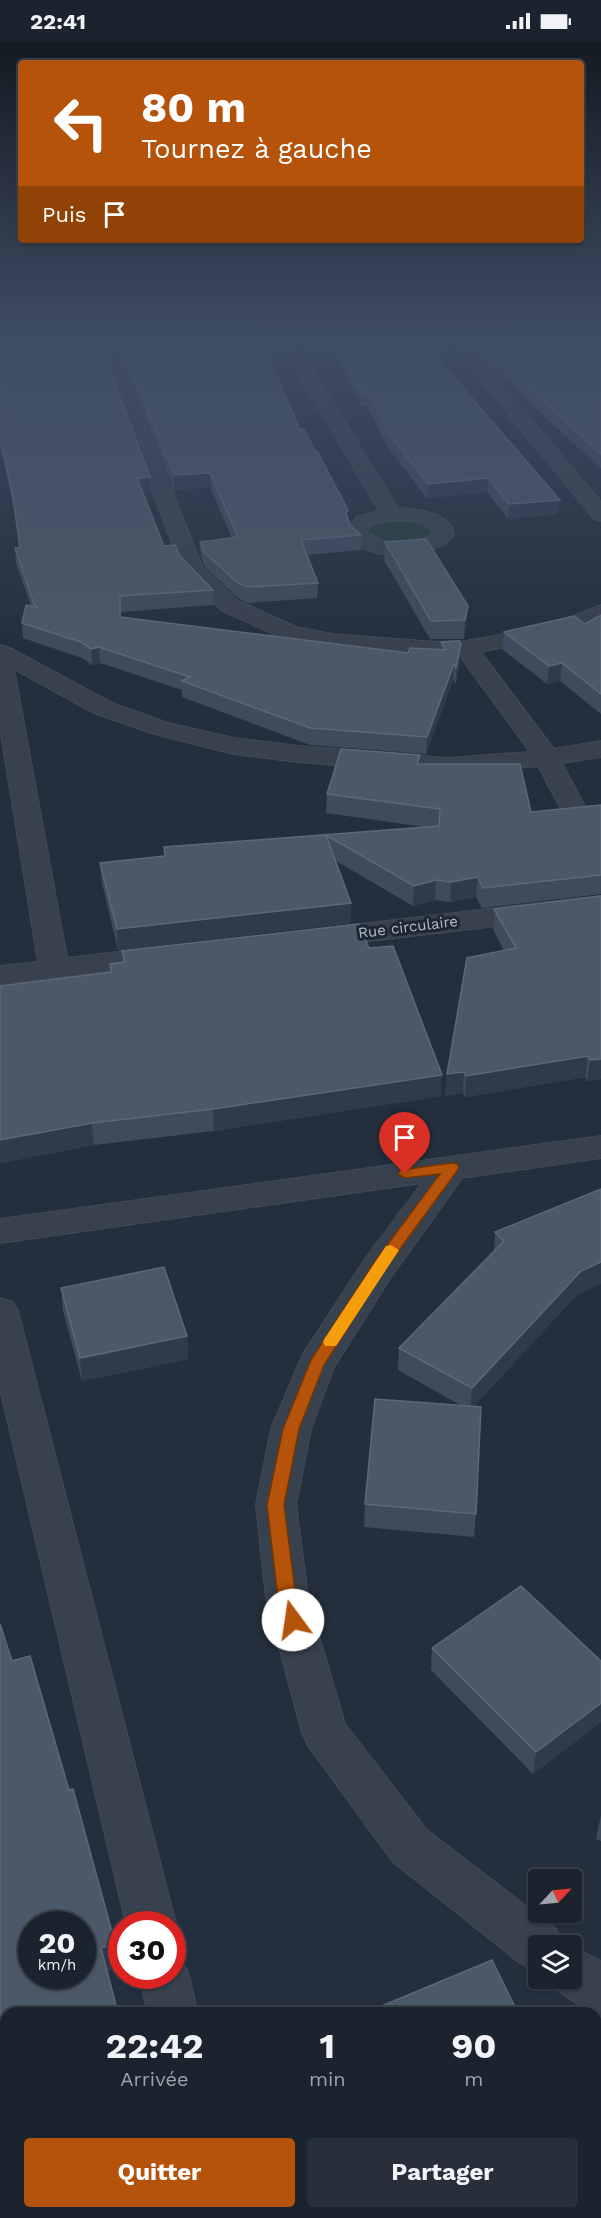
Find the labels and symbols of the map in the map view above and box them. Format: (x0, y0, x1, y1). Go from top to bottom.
street label: Rue circulaire (357, 912, 459, 942)
pin (379, 1112, 430, 1174)
position arrow (261, 1588, 325, 1652)
north arrow (528, 1869, 582, 1923)
speed limit sign: 30 (108, 1911, 186, 1989)

